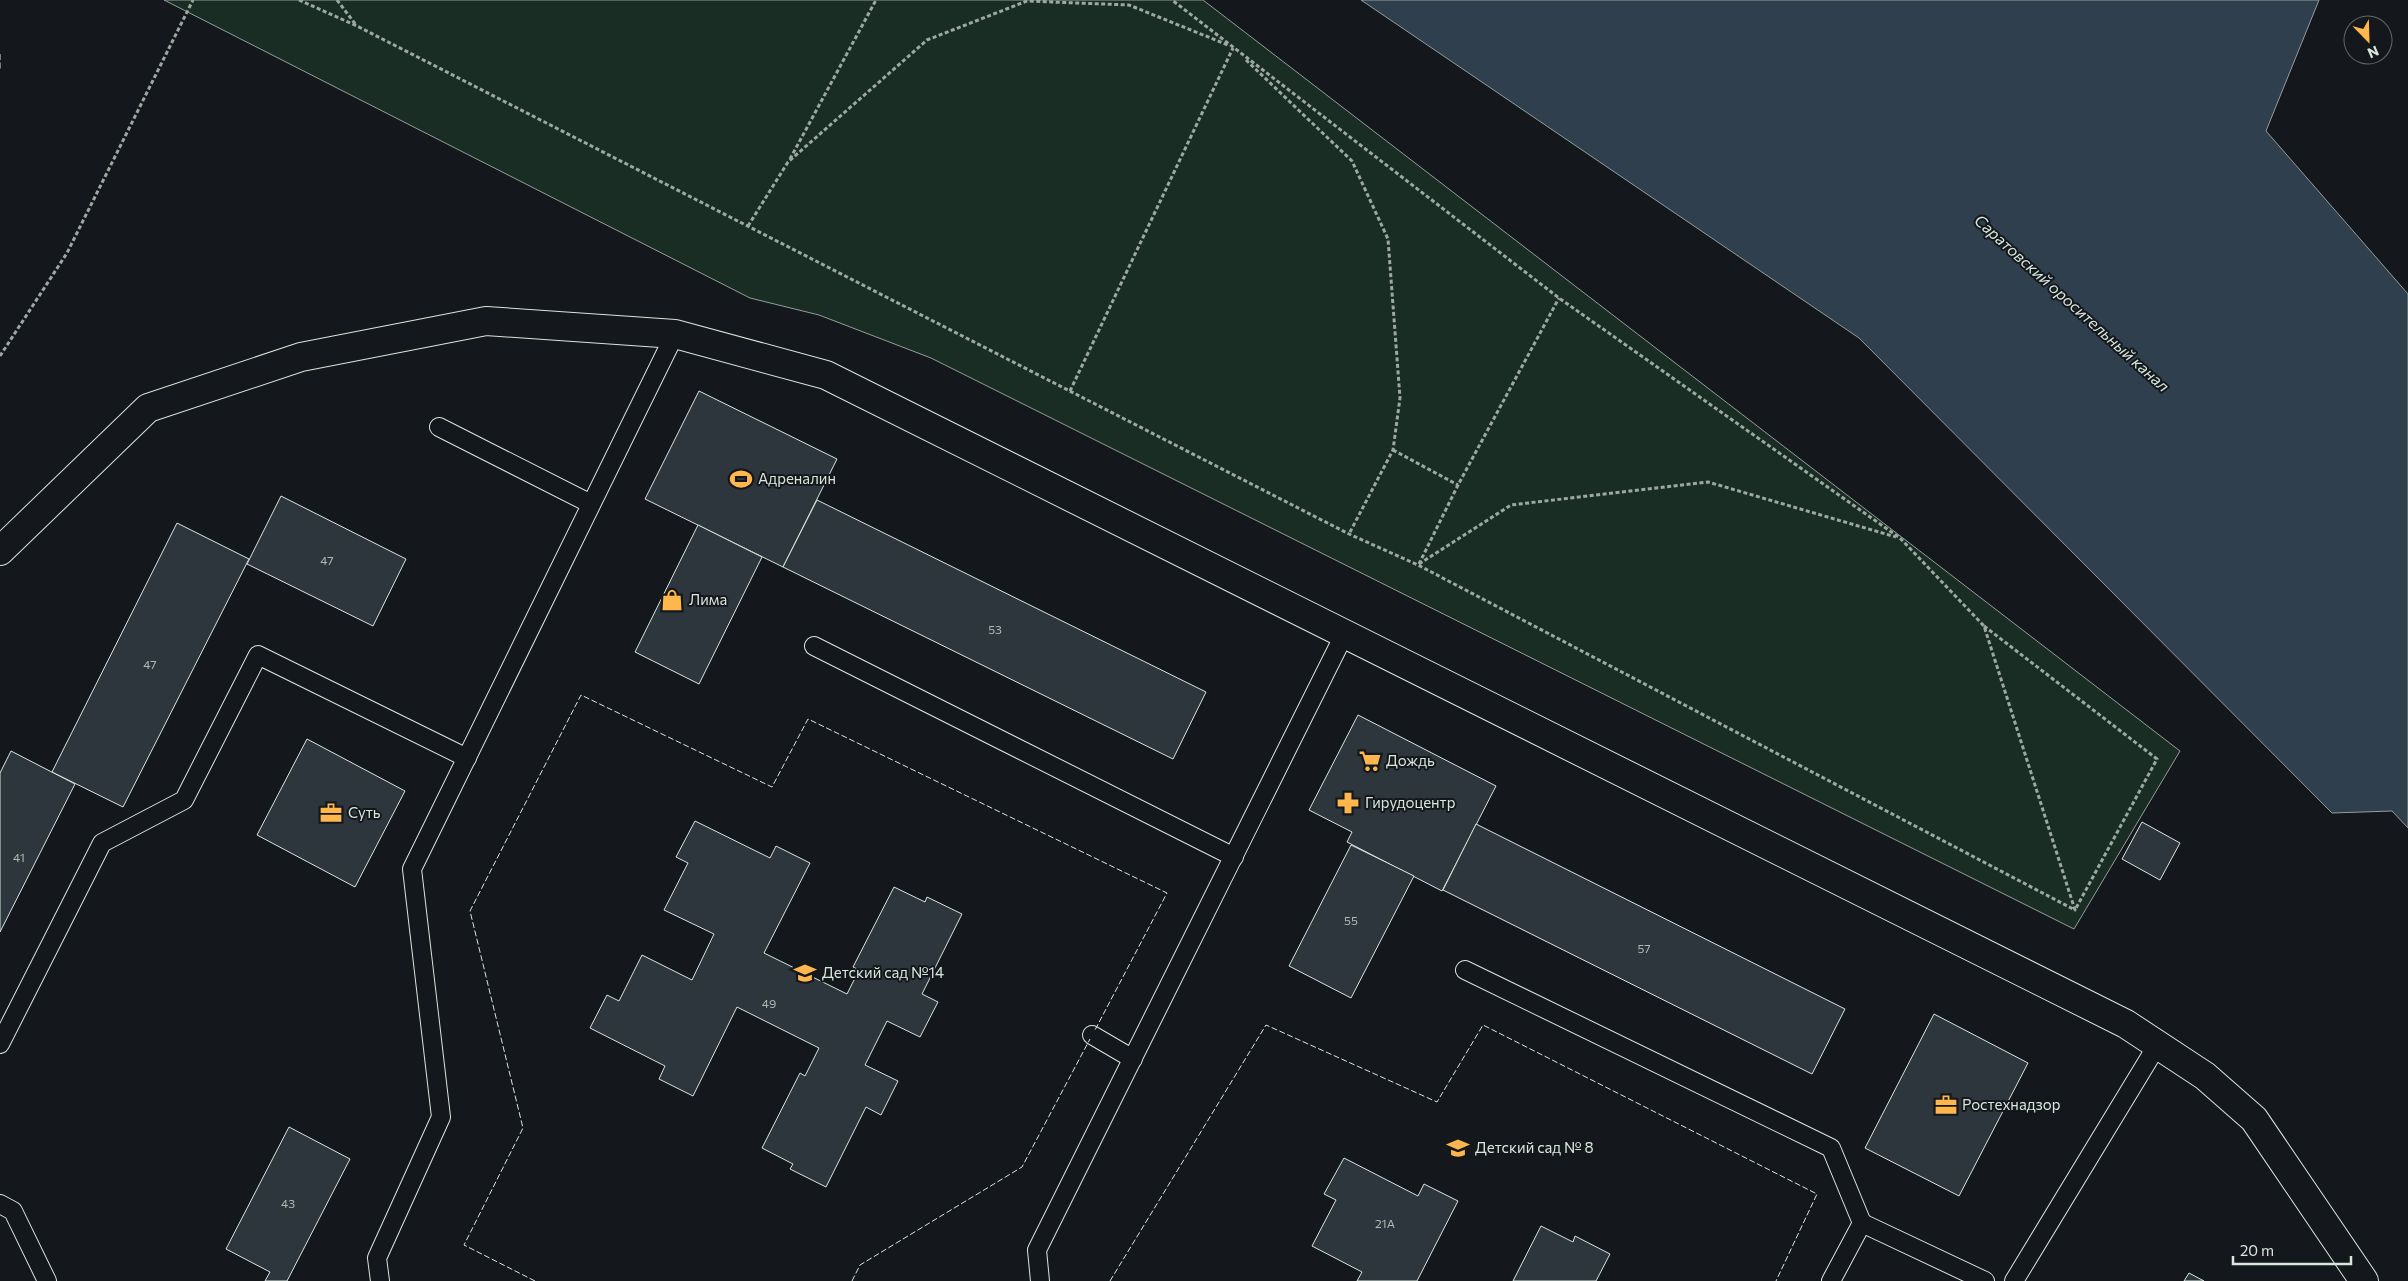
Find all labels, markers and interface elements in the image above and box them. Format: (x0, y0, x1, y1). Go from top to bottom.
north arrow (2343, 15, 2393, 65)
text: N (2365, 43, 2381, 62)
water label: Саратовский оросительный канал (1971, 210, 2174, 395)
sports icon: Адреналин (728, 466, 754, 492)
place label: Адреналин (758, 469, 836, 487)
house number: 47 (320, 553, 334, 567)
shop icon: Лима (659, 587, 685, 613)
place label: Лима (689, 590, 727, 608)
house number: 53 (988, 622, 1002, 636)
house number: 47 (143, 657, 157, 671)
supermarket icon: Дождь (1357, 748, 1383, 774)
place label: Дождь (1386, 751, 1435, 769)
pharmacy icon: Гирудоцентр (1335, 790, 1361, 816)
place label: Гирудоцентр (1365, 793, 1455, 811)
office icon: Суть (318, 800, 344, 826)
place label: Суть (348, 803, 381, 821)
house number: 41 (13, 850, 25, 864)
house number: 55 (1344, 913, 1358, 927)
house number: 57 (1637, 941, 1651, 955)
school or university icon: Детский сад №14 (792, 960, 818, 986)
place label: Детский сад №14 (822, 963, 944, 981)
house number: 49 (762, 996, 776, 1010)
office icon: Ростехнадзор (1933, 1092, 1959, 1118)
place label: Ростехнадзор (1962, 1095, 2060, 1113)
school or university icon: Детский сад № 8 (1445, 1135, 1471, 1161)
place label: Детский сад № 8 (1475, 1138, 1594, 1156)
house number: 43 (281, 1196, 295, 1210)
house number: 21А (1375, 1216, 1395, 1230)
scale bar (2233, 1234, 2350, 1266)
text: 20 m (2240, 1241, 2274, 1259)

